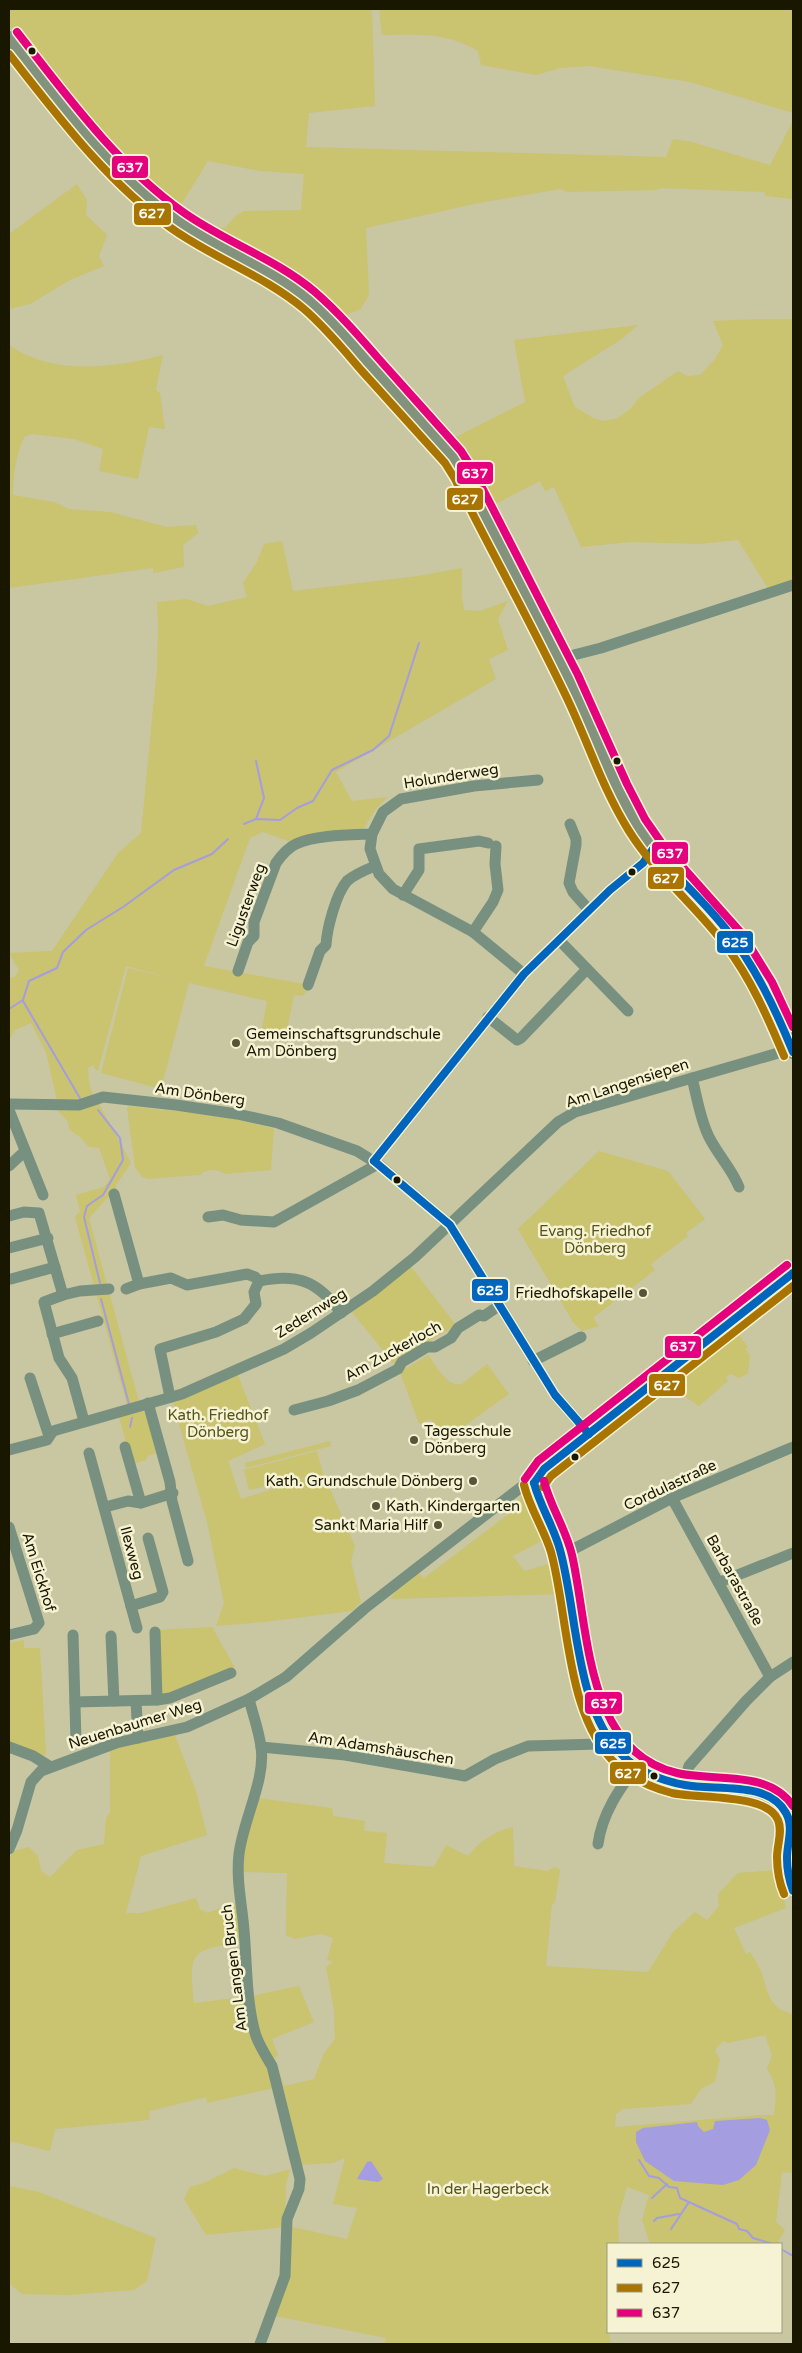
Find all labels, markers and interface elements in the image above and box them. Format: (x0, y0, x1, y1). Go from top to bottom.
unlabelled marker (27, 46, 37, 56)
line badge: 637 (111, 155, 149, 179)
text: 637 (117, 159, 143, 176)
line badge: 627 (133, 202, 172, 226)
text: 627 (139, 205, 165, 222)
line badge: 637 (456, 461, 494, 485)
text: 637 (462, 465, 488, 482)
line badge: 627 (446, 487, 484, 511)
text: 627 (452, 491, 478, 508)
unlabelled marker (612, 756, 622, 766)
street label: Holunderweg (402, 760, 500, 792)
line badge: 637 (651, 841, 689, 865)
text: 637 (657, 845, 683, 862)
street label: Ligusterweg (223, 861, 269, 949)
line badge: 627 (647, 866, 685, 890)
unlabelled marker (627, 867, 637, 877)
text: 627 (653, 870, 679, 887)
line badge: 625 (716, 930, 754, 954)
text: 625 (722, 934, 748, 951)
place label: Gemeinschaftsgrundschule Am Dönberg (246, 1025, 441, 1060)
marker: Gemeinschaftsgrundschule Am Dönberg (230, 1037, 242, 1049)
street label: Am Langensiepen (563, 1055, 691, 1111)
street label: Am Dönberg (154, 1079, 246, 1109)
unlabelled marker (392, 1175, 402, 1185)
park label: Evang. Friedhof Dönberg (539, 1222, 651, 1257)
line badge: 625 (471, 1278, 509, 1302)
text: 625 (477, 1282, 503, 1299)
street label: Zedernweg (272, 1284, 350, 1342)
place label: Friedhofskapelle (515, 1284, 633, 1302)
marker: Friedhofskapelle (637, 1287, 649, 1299)
street label: Am Zuckerloch (342, 1317, 444, 1385)
line badge: 637 (664, 1335, 702, 1359)
text: 637 (670, 1338, 696, 1355)
line badge: 627 (648, 1373, 686, 1397)
text: 627 (654, 1377, 680, 1394)
park label: Kath. Friedhof Dönberg (167, 1406, 269, 1441)
place label: Tagesschule Dönberg (424, 1422, 511, 1457)
marker: Tagesschule Dönberg (408, 1434, 420, 1446)
unlabelled marker (570, 1452, 580, 1462)
street label: Cordulastraße (621, 1456, 719, 1514)
place label: Kath. Grundschule Dönberg (265, 1472, 463, 1490)
marker: Kath. Grundschule Dönberg (467, 1475, 479, 1487)
place label: Kath. Kindergarten (386, 1497, 520, 1515)
marker: Kath. Kindergarten (370, 1500, 382, 1512)
place label: Sankt Maria Hilf (314, 1516, 428, 1534)
marker: Sankt Maria Hilf (432, 1519, 444, 1531)
street label: Ilexweg (116, 1524, 148, 1582)
street label: Am Eickhof (18, 1530, 60, 1614)
street label: Barbarastraße (703, 1531, 767, 1629)
line badge: 637 (584, 1691, 623, 1715)
street label: Neuenbaumer Weg (66, 1695, 204, 1753)
text: 637 (591, 1695, 617, 1712)
street label: Am Adamshäuschen (307, 1728, 455, 1768)
line badge: 625 (594, 1731, 632, 1755)
text: 625 (600, 1735, 626, 1752)
line badge: 627 (609, 1761, 647, 1785)
text: 627 (615, 1765, 641, 1782)
unlabelled marker (649, 1771, 659, 1781)
street label: Am Langen Bruch (217, 1903, 251, 2033)
park label: In der Hagerbeck (427, 2180, 549, 2198)
legend (607, 2243, 782, 2333)
text: 625 (652, 2254, 680, 2272)
text: 627 (652, 2279, 680, 2297)
text: 637 (652, 2304, 680, 2322)

